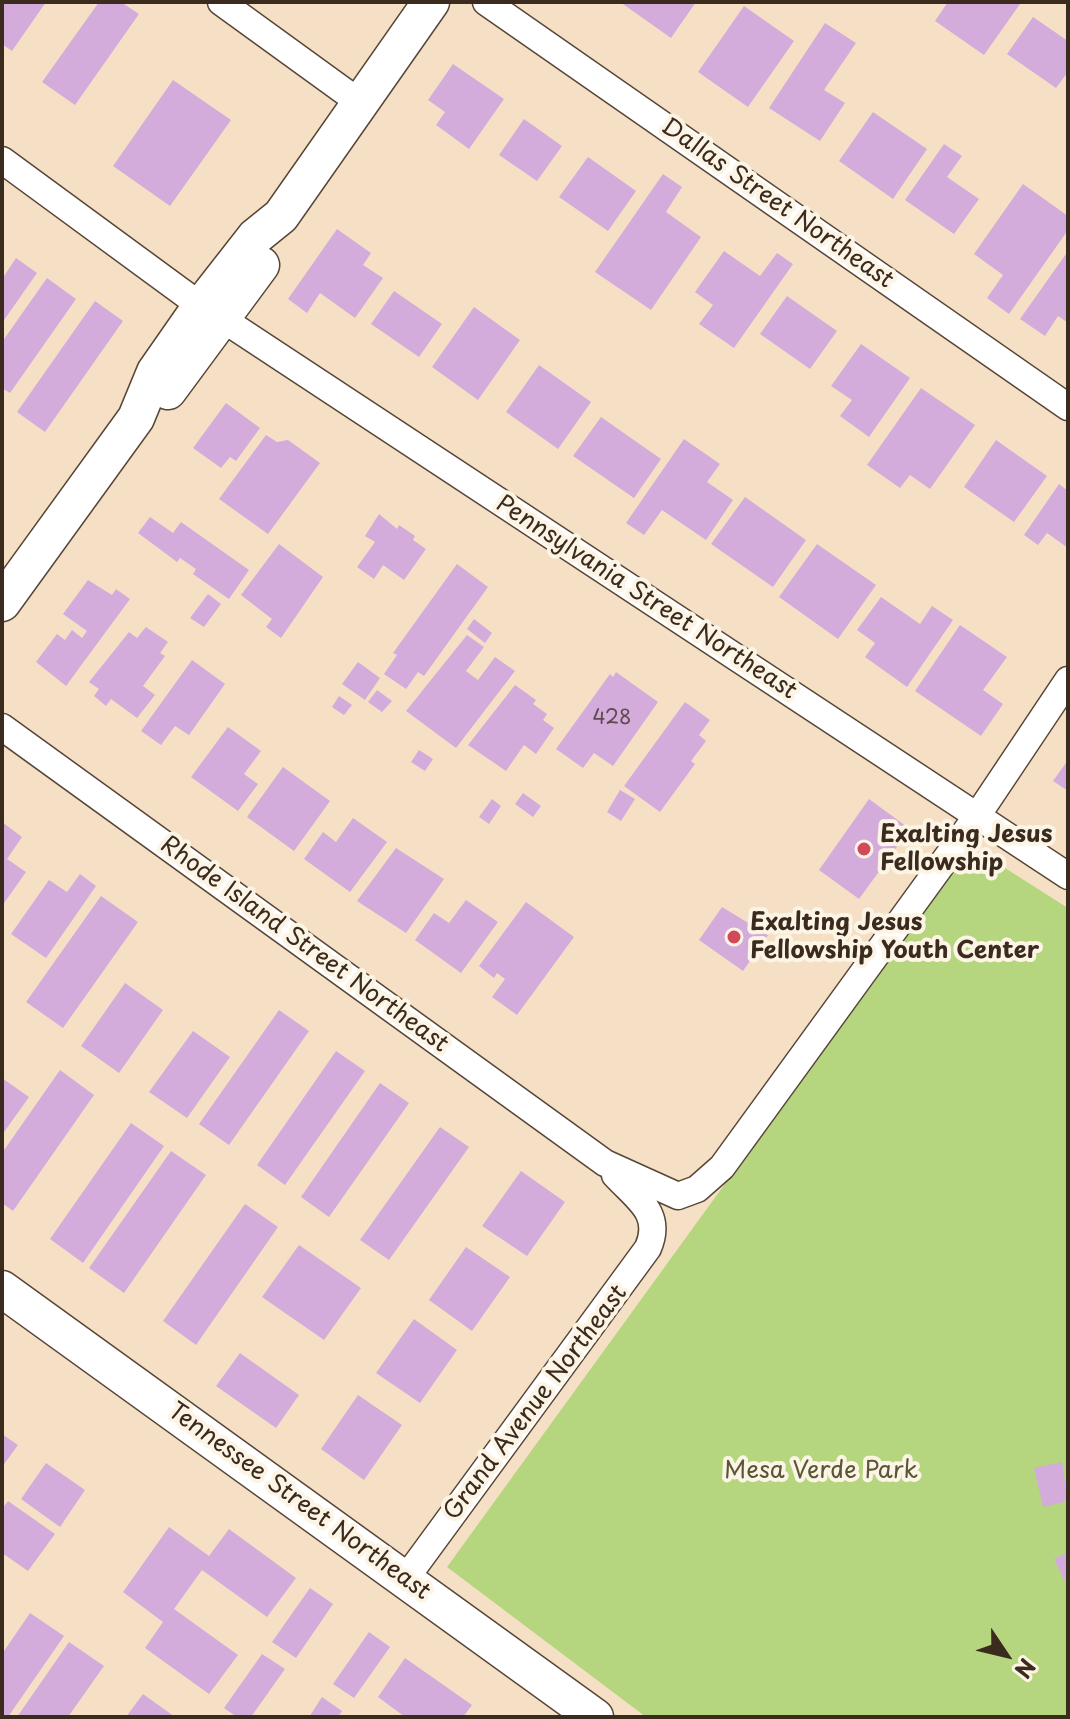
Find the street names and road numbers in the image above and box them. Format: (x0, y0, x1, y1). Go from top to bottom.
street label: Dallas Street Northeast (655, 113, 899, 295)
street label: Pennsylvania Street Northeast (490, 490, 802, 706)
street label: Rhode Island Street Northeast (154, 831, 454, 1059)
street label: Grand Avenue Northeast (438, 1280, 634, 1526)
street label: Tennessee Street Northeast (162, 1397, 436, 1607)

